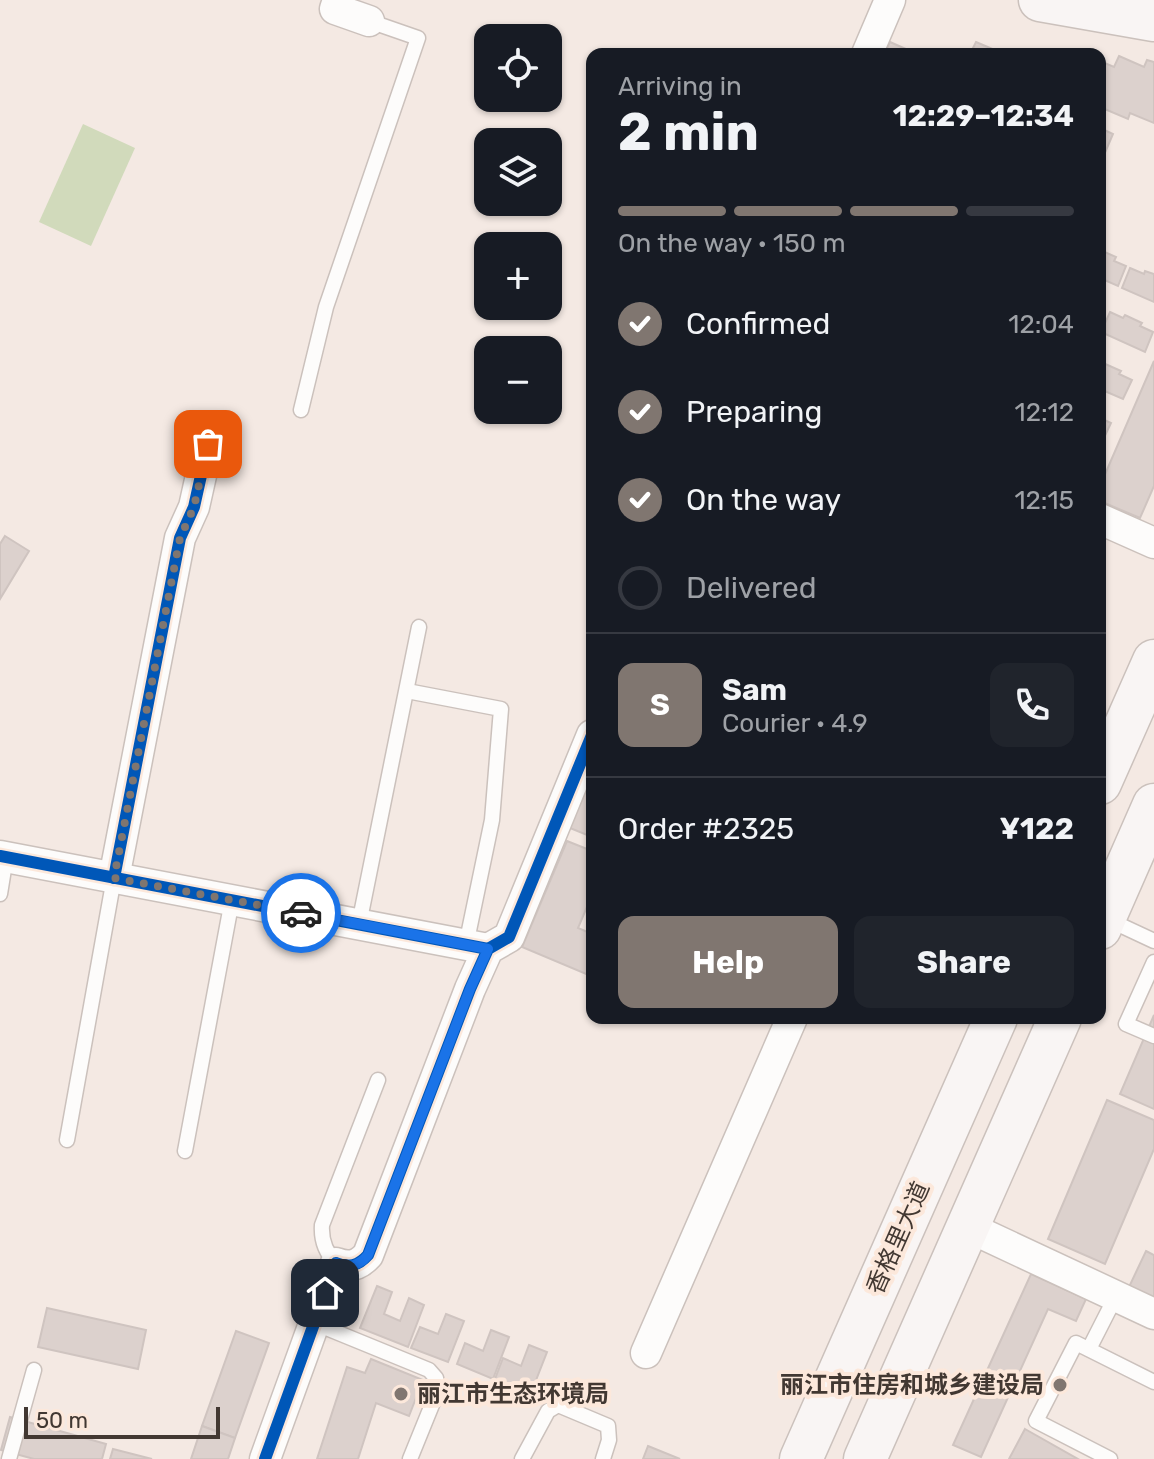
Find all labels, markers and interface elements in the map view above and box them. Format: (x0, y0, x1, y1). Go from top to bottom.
map controls (474, 24, 562, 424)
button: locate (474, 24, 562, 112)
text: Arriving in (618, 71, 742, 102)
text: 12:29–12:34 (893, 98, 1074, 134)
text: 2 min (618, 101, 759, 163)
button: layers (474, 128, 562, 216)
text: On the way · 150 m (618, 228, 846, 259)
button: + (474, 232, 562, 320)
icon: check (618, 302, 662, 346)
text: Confirmed (686, 306, 830, 342)
text: 12:04 (1008, 309, 1074, 340)
button: − (474, 336, 562, 424)
icon: check (618, 390, 662, 434)
text: Preparing (686, 394, 822, 430)
text: 12:12 (1015, 397, 1074, 428)
pin (174, 410, 242, 478)
icon: bag (186, 422, 230, 466)
icon: check (618, 478, 662, 522)
text: On the way (686, 482, 841, 518)
text: 12:15 (1014, 485, 1074, 516)
text: Delivered (686, 570, 817, 606)
button: phone (990, 663, 1074, 747)
text: Sam (722, 672, 787, 708)
text: S (650, 687, 670, 723)
text: Courier · 4.9 (722, 708, 868, 739)
text: Order #2325 (618, 811, 794, 847)
text: ¥122 (999, 811, 1074, 847)
courier (261, 873, 341, 953)
icon: car (279, 891, 323, 935)
button: Help (618, 916, 838, 1008)
button: Share (854, 916, 1074, 1008)
street label: 香格里大道 (861, 1177, 935, 1299)
pin (291, 1259, 359, 1327)
icon: home (303, 1271, 347, 1315)
place label: 丽江市住房和城乡建设局 (780, 1371, 1044, 1399)
marker: 丽江市住房和城乡建设局 (1051, 1376, 1069, 1394)
place label: 丽江市生态环境局 (417, 1380, 609, 1408)
marker: 丽江市生态环境局 (392, 1385, 410, 1403)
scale bar (24, 1403, 220, 1439)
text: 50 m (36, 1407, 88, 1434)

